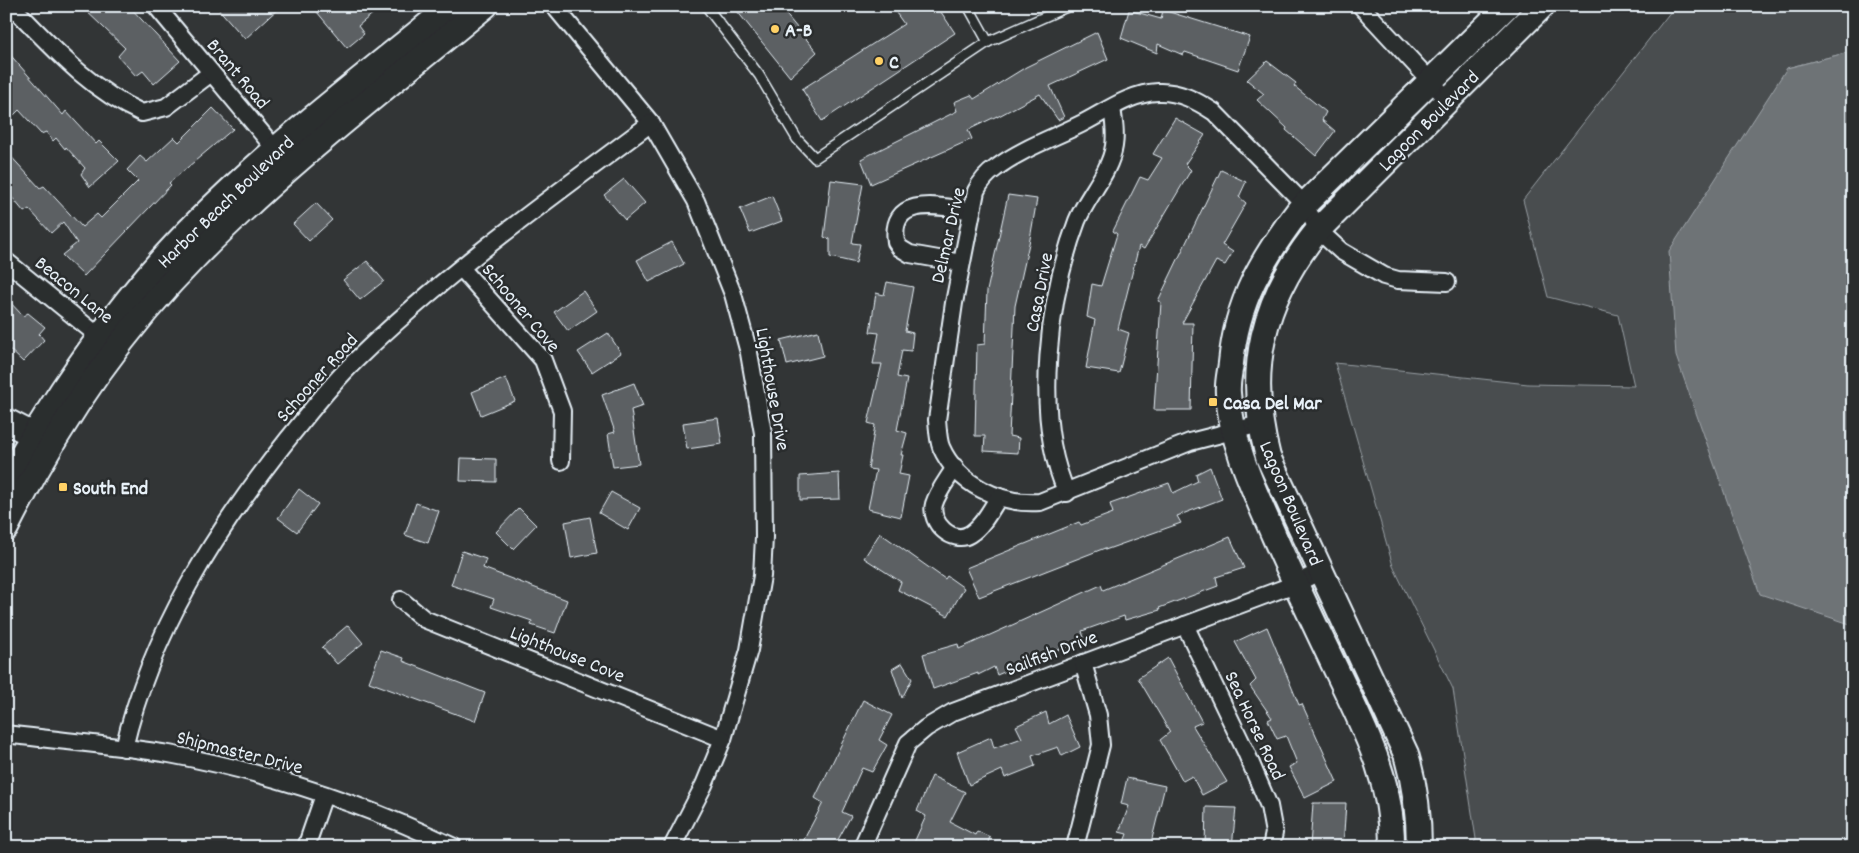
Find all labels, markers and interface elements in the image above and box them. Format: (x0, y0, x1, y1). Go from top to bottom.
place label: A-B (785, 18, 812, 46)
marker: A-B (769, 23, 781, 35)
street label: Brant Road (199, 33, 275, 116)
place label: C (889, 50, 899, 78)
marker: C (873, 55, 885, 67)
street label: Lagoon Boulevard (1373, 65, 1487, 179)
street label: Harbor Beach Boulevard (152, 130, 302, 276)
street label: Delmar Drive (925, 185, 975, 286)
street label: Casa Drive (1020, 250, 1062, 335)
street label: Beacon Lane (28, 251, 119, 332)
street label: Schooner Cove (474, 258, 566, 360)
street label: Lighthouse Drive (746, 326, 796, 453)
street label: Schooner Road (271, 328, 366, 430)
place label: Casa Del Mar (1223, 391, 1322, 419)
marker: Casa Del Mar (1207, 396, 1219, 408)
street label: Lagoon Boulevard (1250, 437, 1328, 571)
place label: South End (73, 476, 148, 504)
marker: South End (57, 481, 69, 493)
street label: Lighthouse Cove (505, 620, 629, 692)
street label: Sailfish Drive (1002, 624, 1102, 685)
street label: Sea Horse Road (1216, 667, 1291, 785)
street label: Shipmaster Drive (173, 725, 305, 783)

